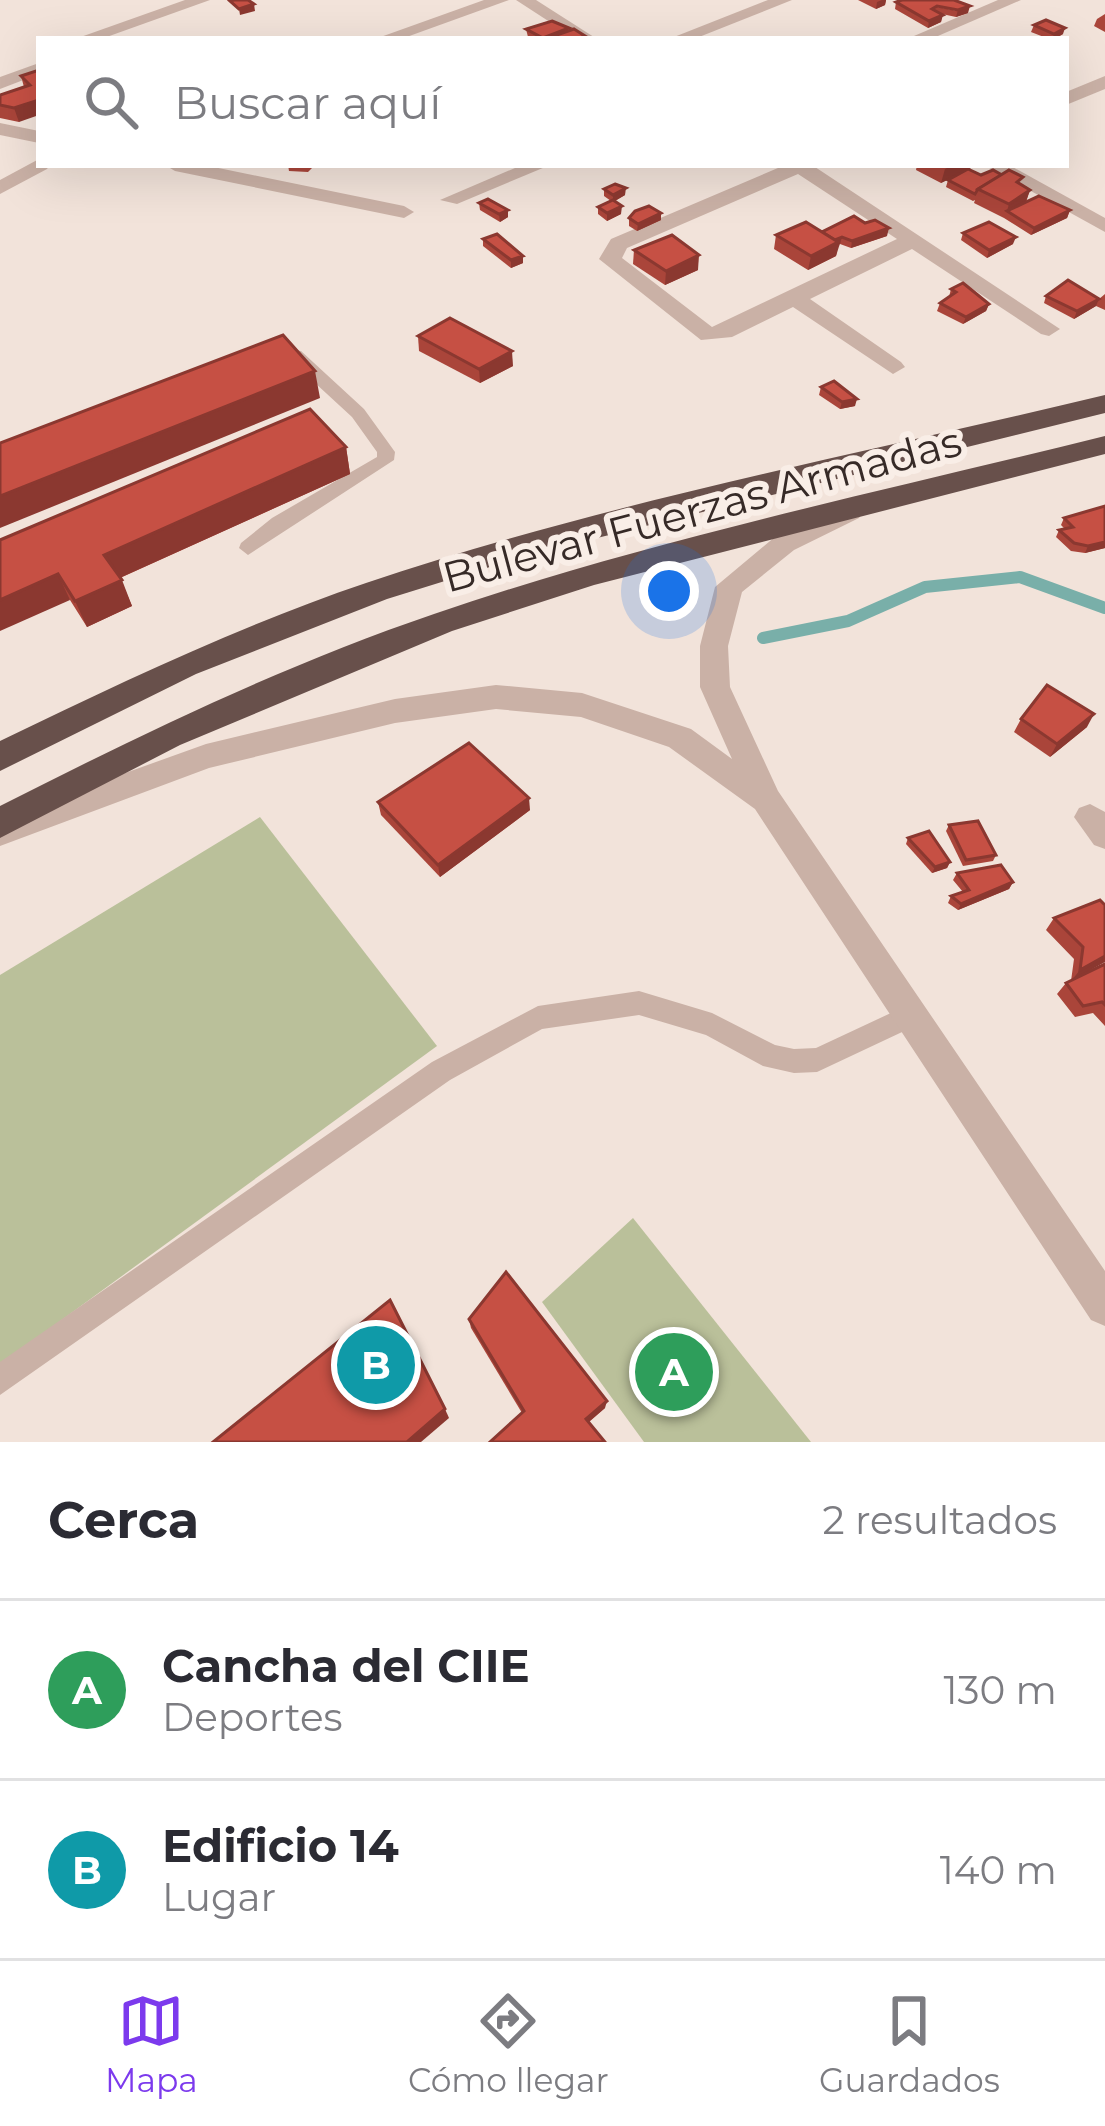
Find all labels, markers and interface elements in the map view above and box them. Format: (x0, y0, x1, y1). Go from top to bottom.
search box (36, 36, 1069, 168)
icon: search (78, 69, 144, 135)
text: Buscar aquí (174, 75, 441, 130)
street label: Bulevar Fuerzas Armadas (437, 415, 967, 603)
your location (639, 561, 699, 621)
pin: B (337, 1320, 415, 1410)
pin: A (635, 1327, 713, 1417)
text: Cerca (48, 1489, 199, 1551)
text: 2 resultados (823, 1496, 1057, 1544)
text: Cancha del CIIE (162, 1638, 530, 1693)
text: A (72, 1666, 102, 1714)
text: 130 m (944, 1666, 1057, 1714)
text: Deportes (162, 1693, 343, 1741)
text: Edificio 14 (162, 1818, 399, 1873)
text: B (72, 1846, 102, 1894)
text: 140 m (940, 1846, 1057, 1894)
text: Lugar (162, 1873, 276, 1921)
tab: Mapa (105, 1988, 198, 2100)
tab: Cómo llegar (408, 1988, 609, 2100)
tab: Guardados (819, 1988, 1000, 2100)

